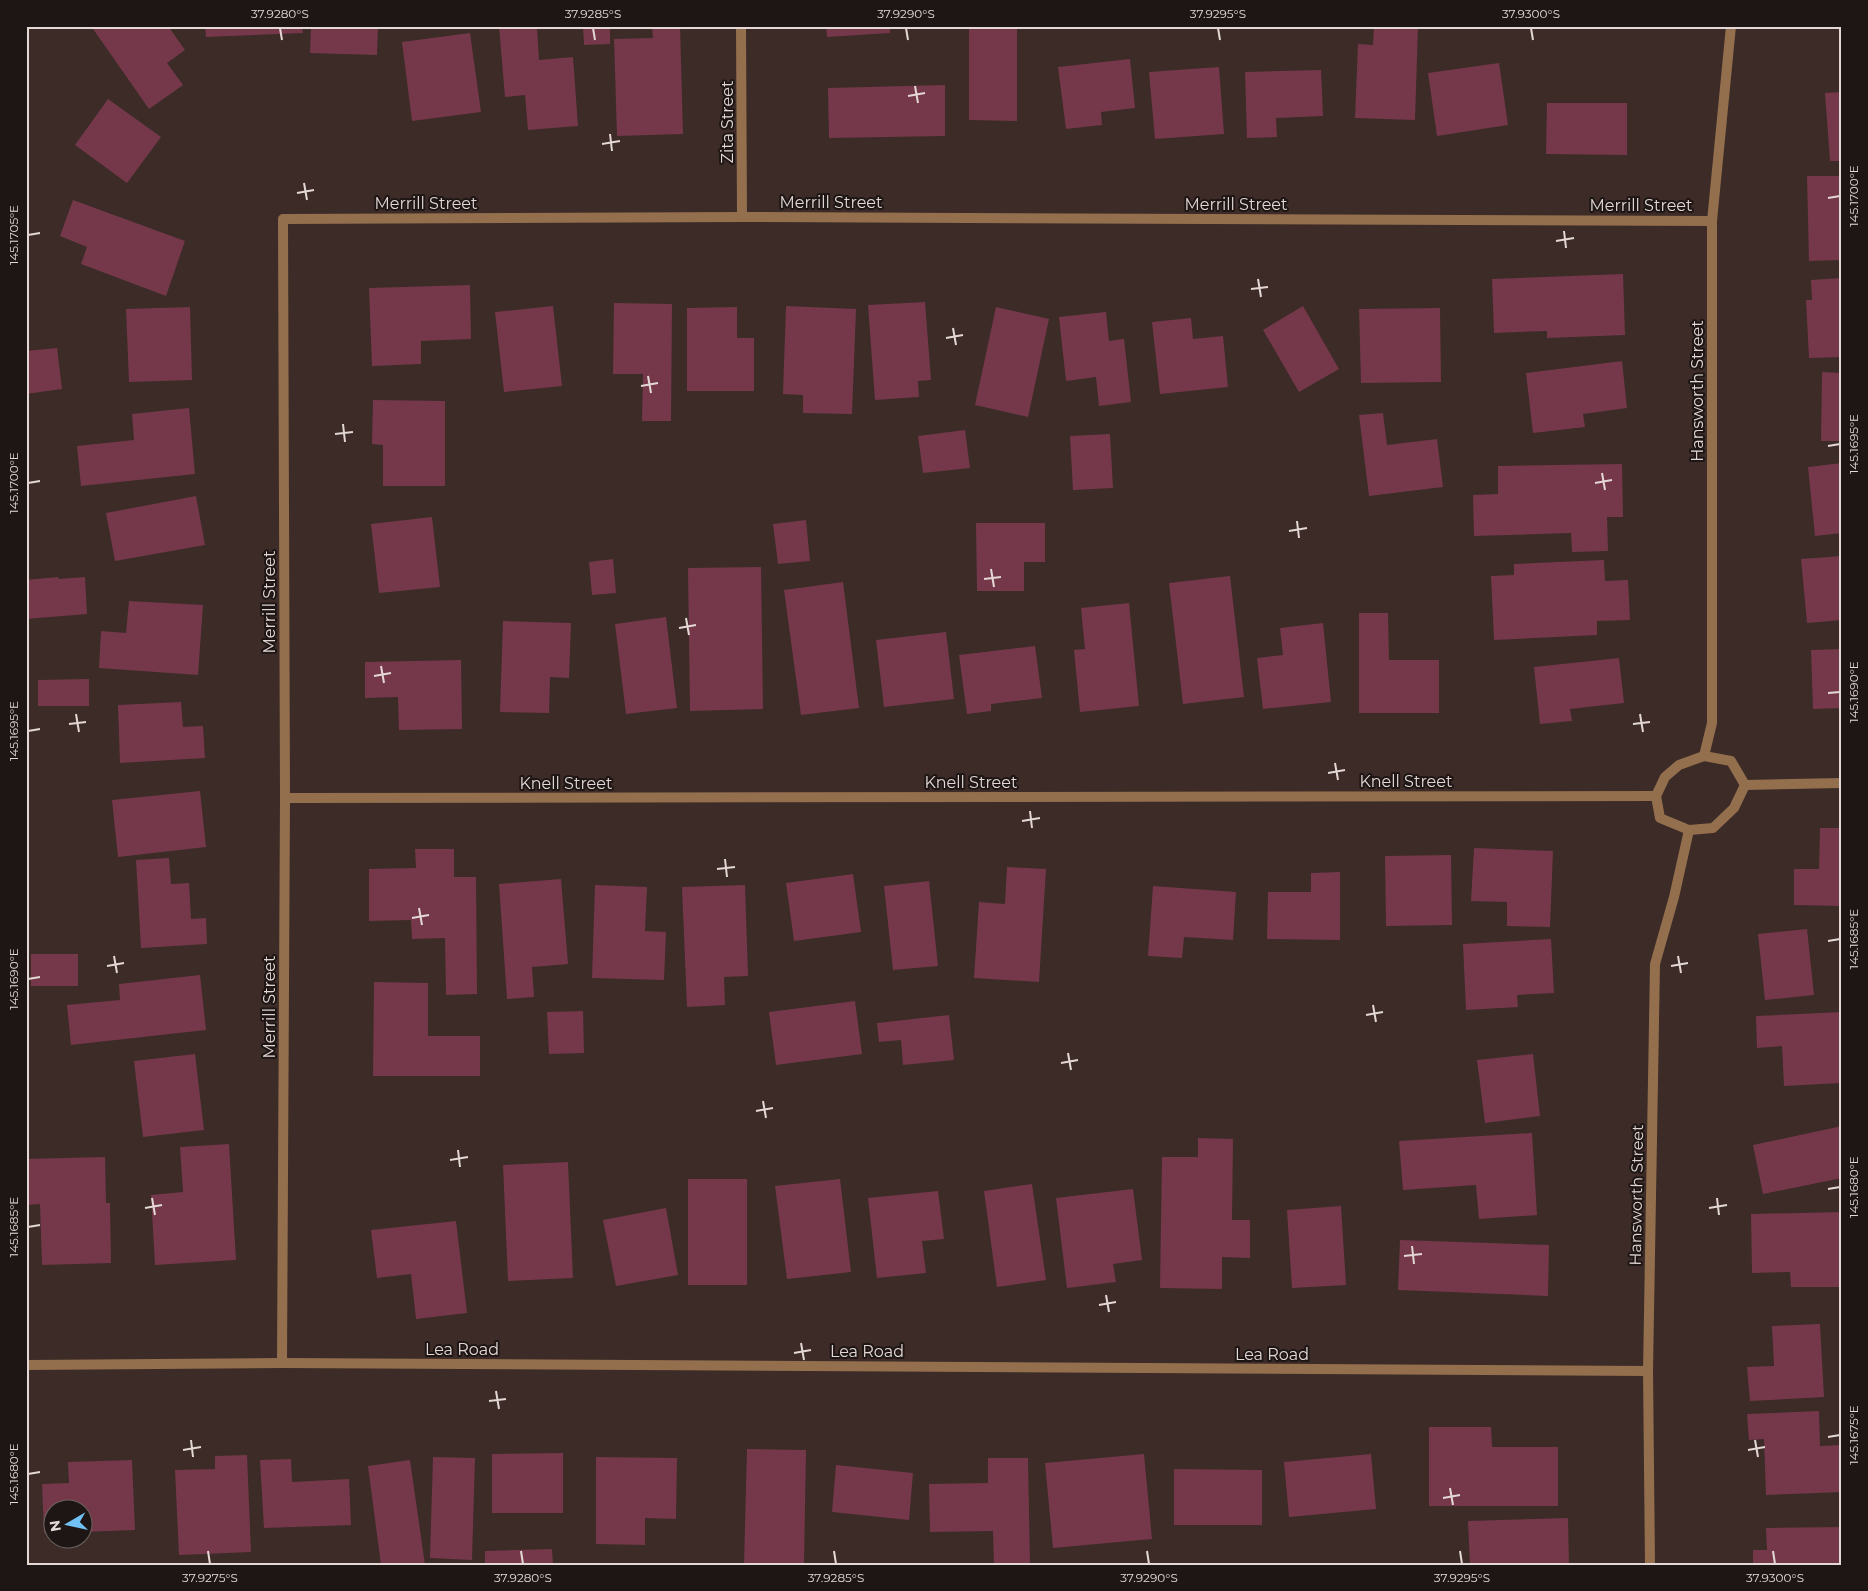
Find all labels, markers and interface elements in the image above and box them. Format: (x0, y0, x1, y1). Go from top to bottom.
text: 37.9280°S (251, 6, 309, 21)
text: 37.9285°S (565, 6, 621, 21)
text: 37.9290°S (877, 6, 935, 21)
text: 37.9295°S (1190, 6, 1246, 21)
text: 37.9300°S (1502, 6, 1560, 21)
street label: Zita Street (718, 80, 737, 163)
text: 145.1700°E (1846, 165, 1861, 227)
street label: Merrill Street (779, 193, 883, 212)
street label: Merrill Street (374, 194, 478, 213)
street label: Merrill Street (1184, 195, 1288, 214)
street label: Merrill Street (1589, 196, 1693, 215)
text: 145.1705°E (6, 205, 21, 265)
street label: Hansworth Street (1688, 320, 1707, 462)
text: 145.1695°E (1846, 414, 1861, 474)
text: 145.1700°E (6, 452, 21, 514)
street label: Merrill Street (260, 550, 279, 654)
text: 145.1690°E (1846, 661, 1861, 723)
text: 145.1695°E (6, 701, 21, 761)
street label: Knell Street (1360, 772, 1453, 791)
street label: Knell Street (925, 773, 1018, 792)
street label: Knell Street (520, 774, 613, 793)
text: 145.1685°E (1846, 909, 1861, 969)
text: 145.1690°E (6, 948, 21, 1010)
street label: Merrill Street (260, 955, 279, 1059)
street label: Hansworth Street (1626, 1124, 1647, 1266)
text: 145.1680°E (1846, 1156, 1861, 1218)
text: 145.1685°E (6, 1197, 21, 1257)
street label: Lea Road (425, 1340, 499, 1359)
street label: Lea Road (830, 1342, 904, 1361)
street label: Lea Road (1235, 1345, 1309, 1364)
text: 145.1675°E (1846, 1405, 1861, 1465)
text: 145.1680°E (6, 1443, 21, 1505)
north arrow (42, 1498, 92, 1548)
text: N (45, 1519, 65, 1533)
text: 37.9275°S (182, 1570, 238, 1585)
text: 37.9280°S (494, 1570, 552, 1585)
text: 37.9285°S (808, 1570, 864, 1585)
text: 37.9290°S (1120, 1570, 1178, 1585)
text: 37.9295°S (1434, 1570, 1490, 1585)
text: 37.9300°S (1746, 1570, 1804, 1585)

